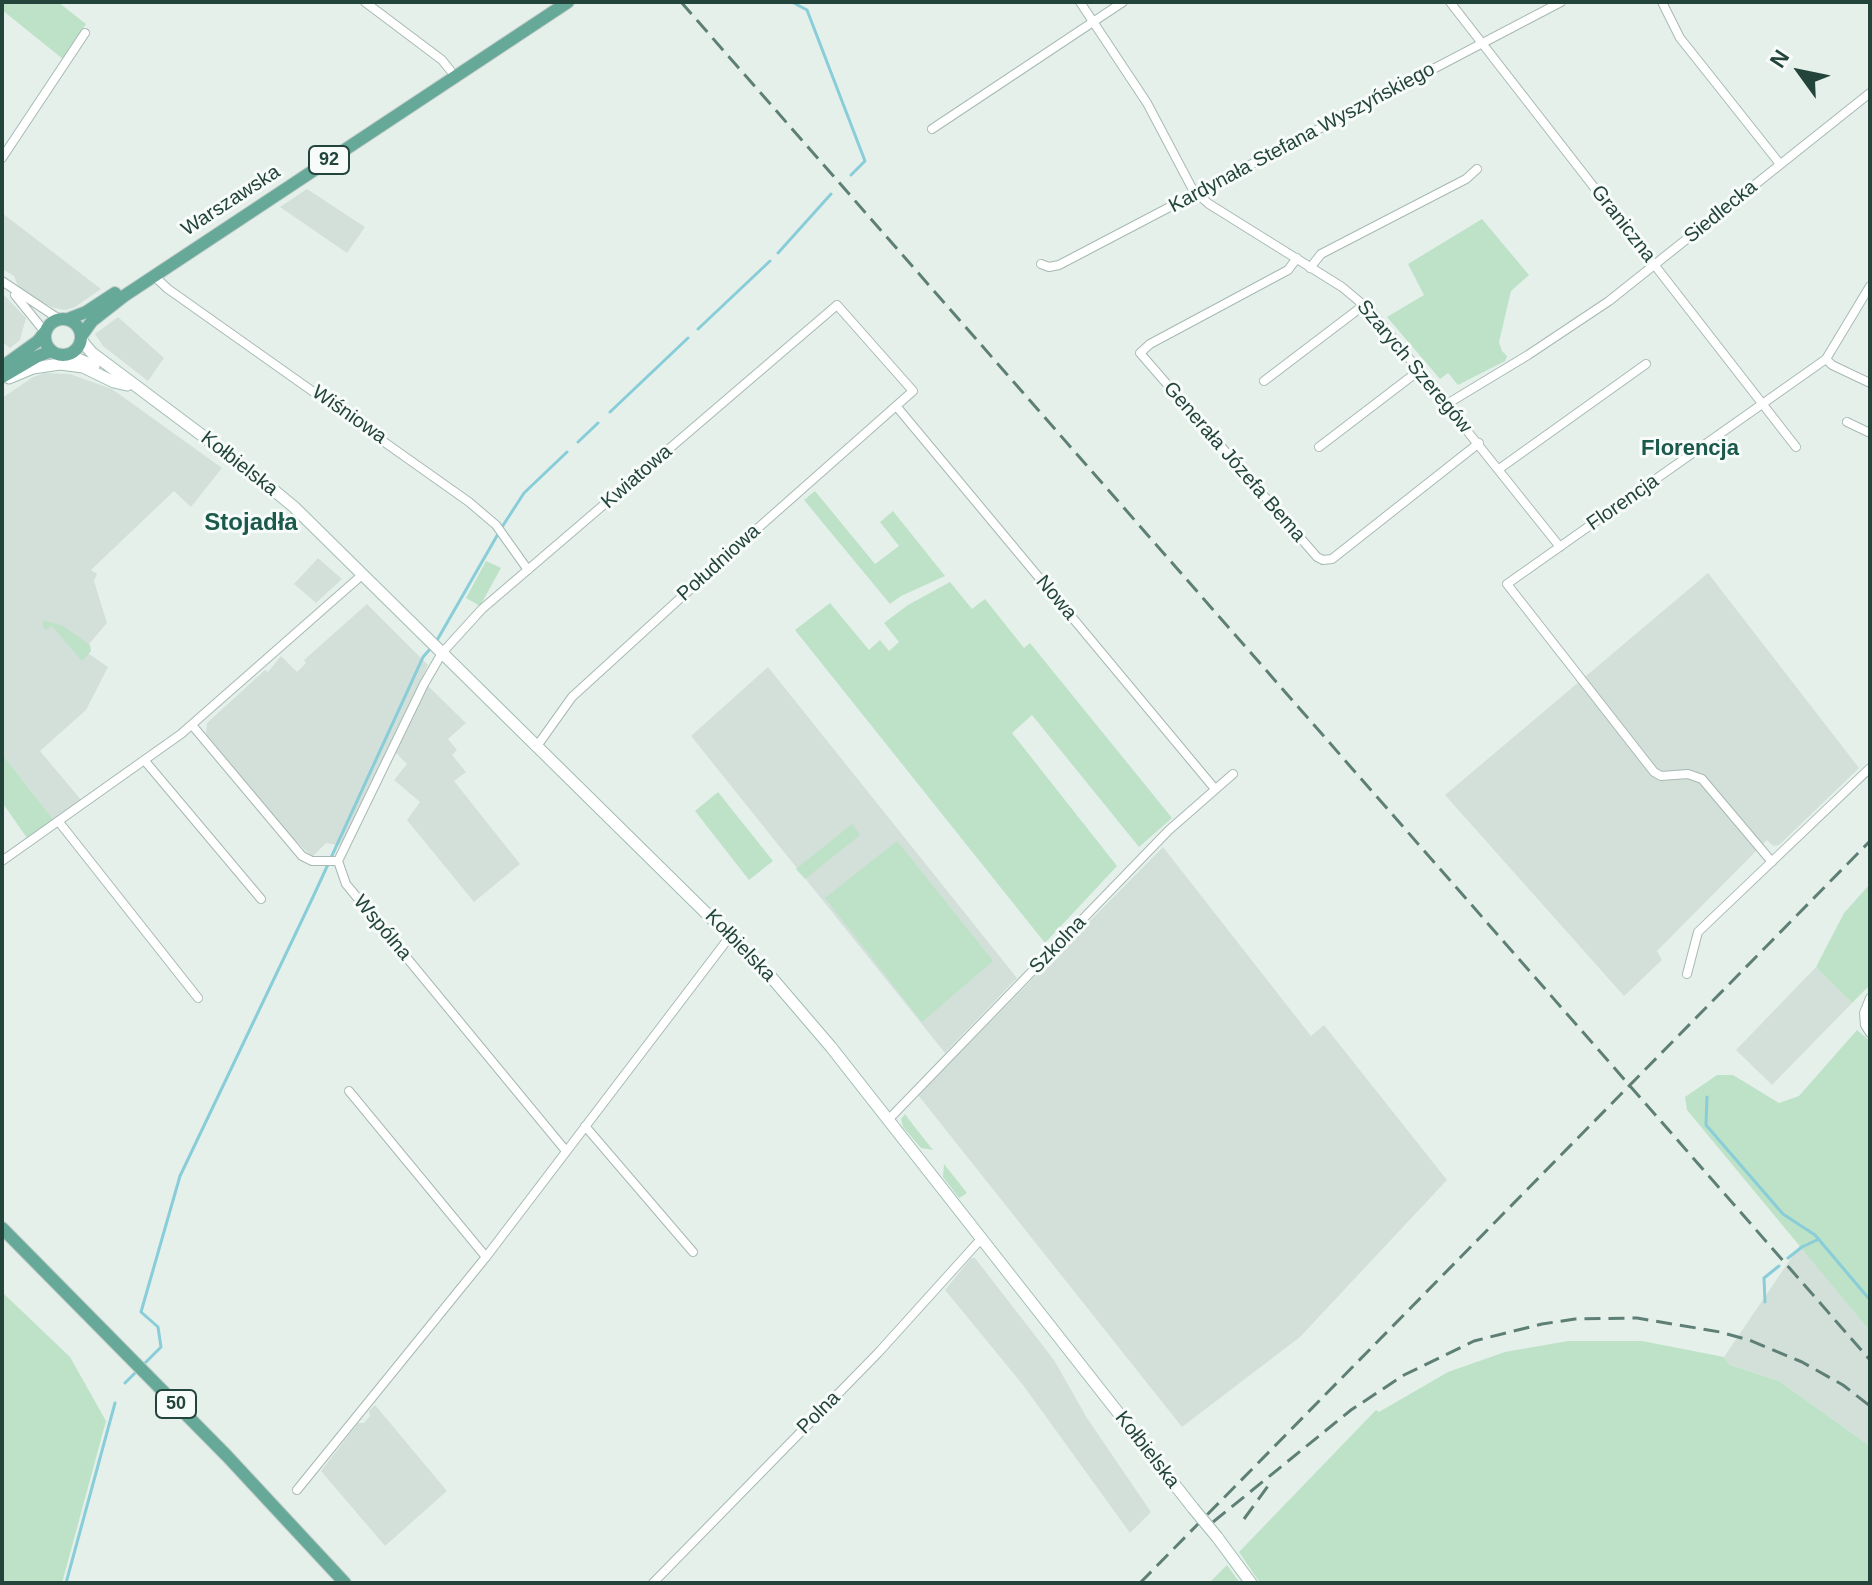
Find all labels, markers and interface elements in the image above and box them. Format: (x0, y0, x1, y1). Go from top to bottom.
north arrow (1760, 32, 1840, 112)
text: N (1765, 45, 1794, 72)
street label: Kardynała Stefana Wyszyńskiego (1165, 58, 1439, 218)
road number: 92 (309, 146, 349, 174)
street label: Warszawska (177, 160, 285, 242)
street label: Siedlecka (1680, 175, 1762, 249)
street label: Graniczna (1585, 181, 1661, 267)
street label: Szarych Szeregów (1351, 295, 1477, 439)
street label: Generała Józefa Bema (1158, 377, 1310, 547)
street label: Wiśniowa (307, 381, 391, 449)
street label: Kołbielska (196, 426, 282, 502)
district label: Florencja (1641, 436, 1739, 462)
street label: Kwiatowa (597, 440, 677, 514)
street label: Florencja (1582, 470, 1664, 536)
district label: Stojadła (204, 509, 298, 537)
street label: Południowa (673, 519, 765, 607)
street label: Nowa (1030, 571, 1082, 625)
street label: Wspólna (348, 890, 416, 966)
street label: Kołbielska (700, 905, 780, 987)
street label: Szkolna (1025, 911, 1091, 979)
street label: Polna (792, 1386, 846, 1440)
road number: 50 (156, 1390, 196, 1418)
street label: Kołbielska (1109, 1407, 1185, 1493)

